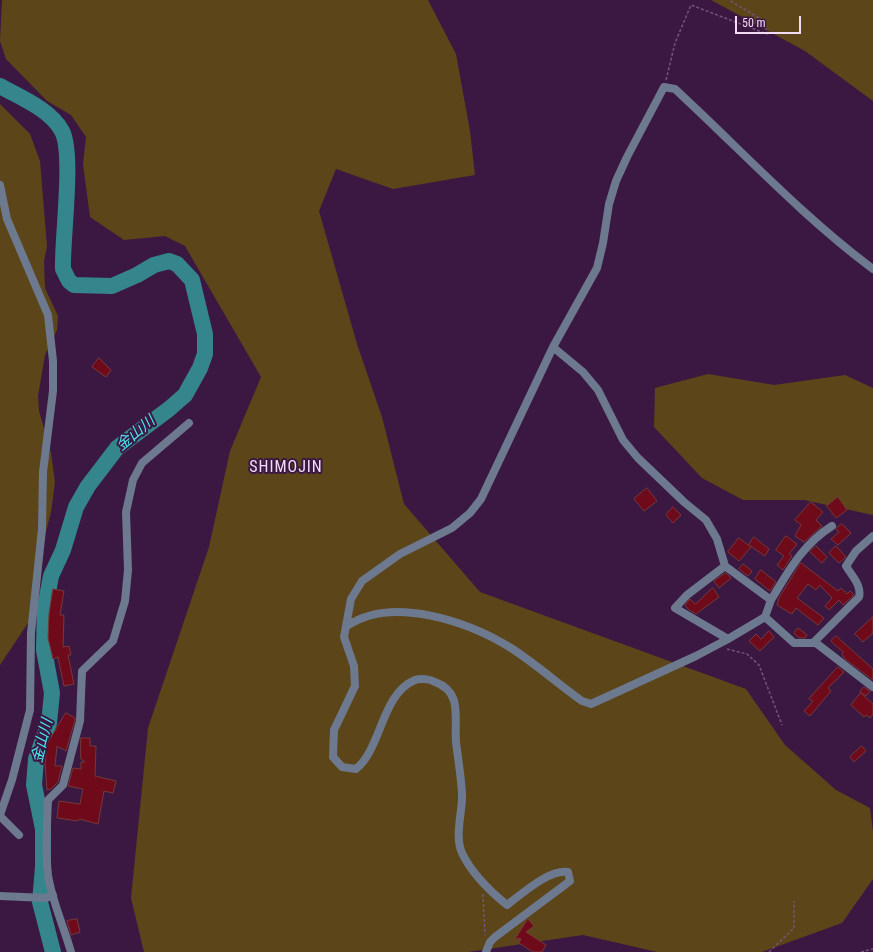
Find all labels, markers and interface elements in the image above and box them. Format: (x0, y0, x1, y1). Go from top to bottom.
scale bar (737, 8, 803, 34)
text: 50 m (742, 16, 766, 30)
water label: 金山川 (113, 413, 159, 455)
district label: SHIMOJIN (249, 458, 323, 478)
water label: 金山川 (29, 717, 57, 765)

